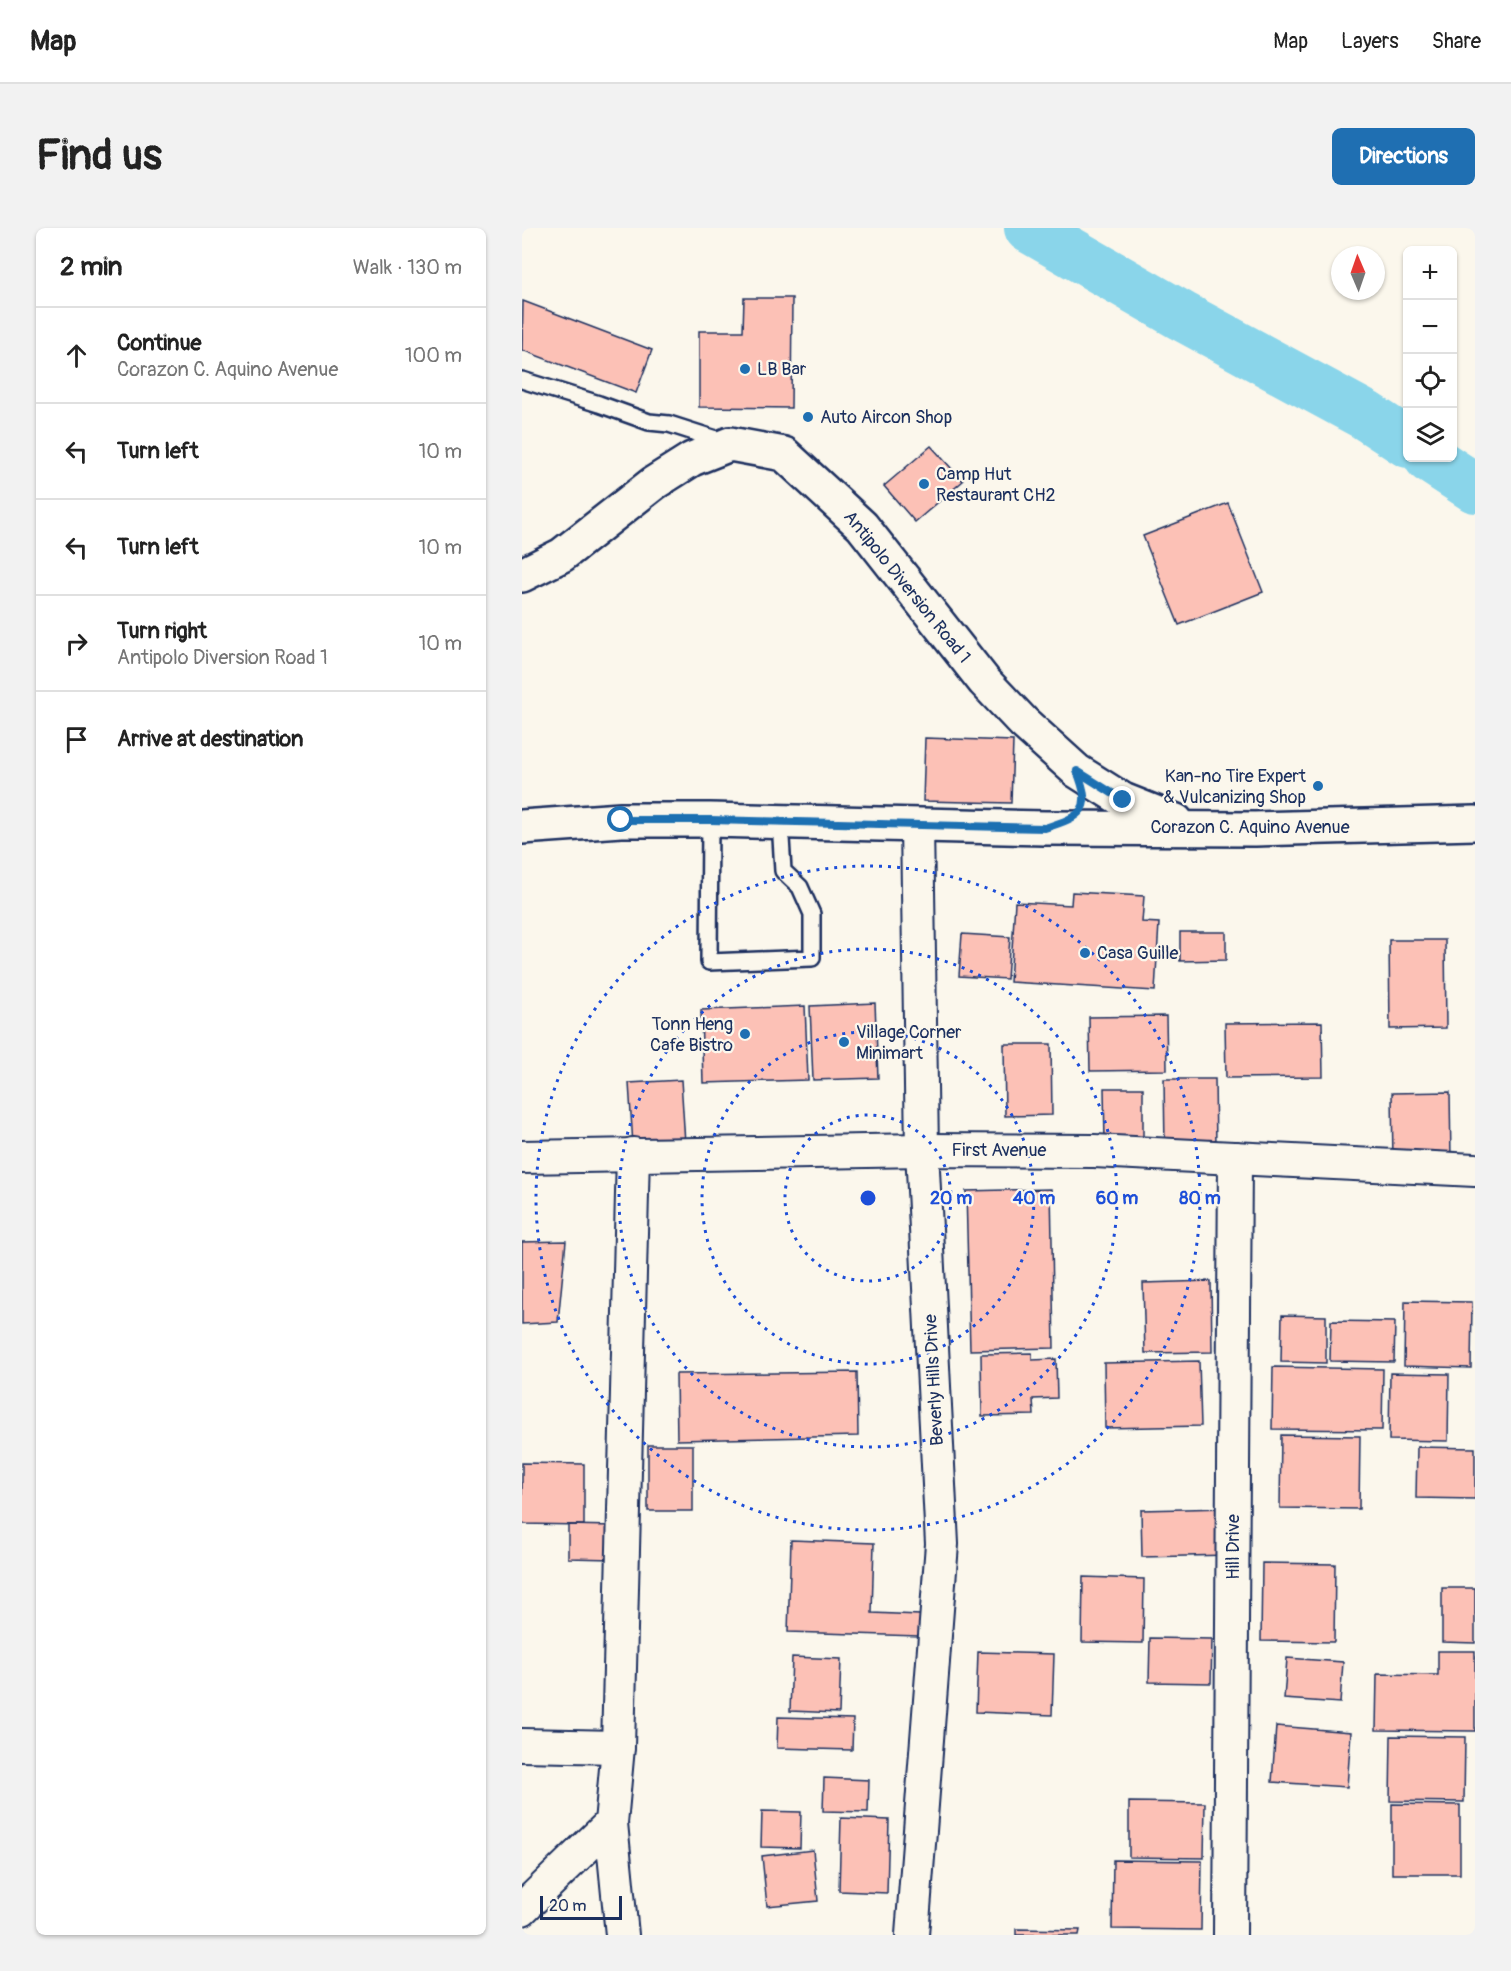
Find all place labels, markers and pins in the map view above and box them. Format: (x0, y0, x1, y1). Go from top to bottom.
place label: LB Bar (757, 358, 807, 381)
marker: LB Bar (738, 362, 752, 376)
place label: Auto Aircon Shop (820, 406, 952, 429)
marker: Auto Aircon Shop (801, 410, 815, 424)
place label: Camp Hut Restaurant CH2 (936, 463, 1056, 507)
marker: Camp Hut Restaurant CH2 (917, 477, 931, 491)
place label: Kan-no Tire Expert & Vulcanizing Shop (1164, 765, 1307, 809)
marker: Kan-no Tire Expert & Vulcanizing Shop (1311, 779, 1325, 793)
place label: Casa Guille (1097, 942, 1179, 965)
marker: Casa Guille (1078, 946, 1092, 960)
place label: Tonn Heng Cafe Bistro (650, 1013, 733, 1057)
place label: Village Corner Minimart (856, 1021, 962, 1065)
marker: Tonn Heng Cafe Bistro (738, 1027, 752, 1041)
marker: Village Corner Minimart (837, 1035, 851, 1049)
centre of rings (858, 1188, 878, 1208)

